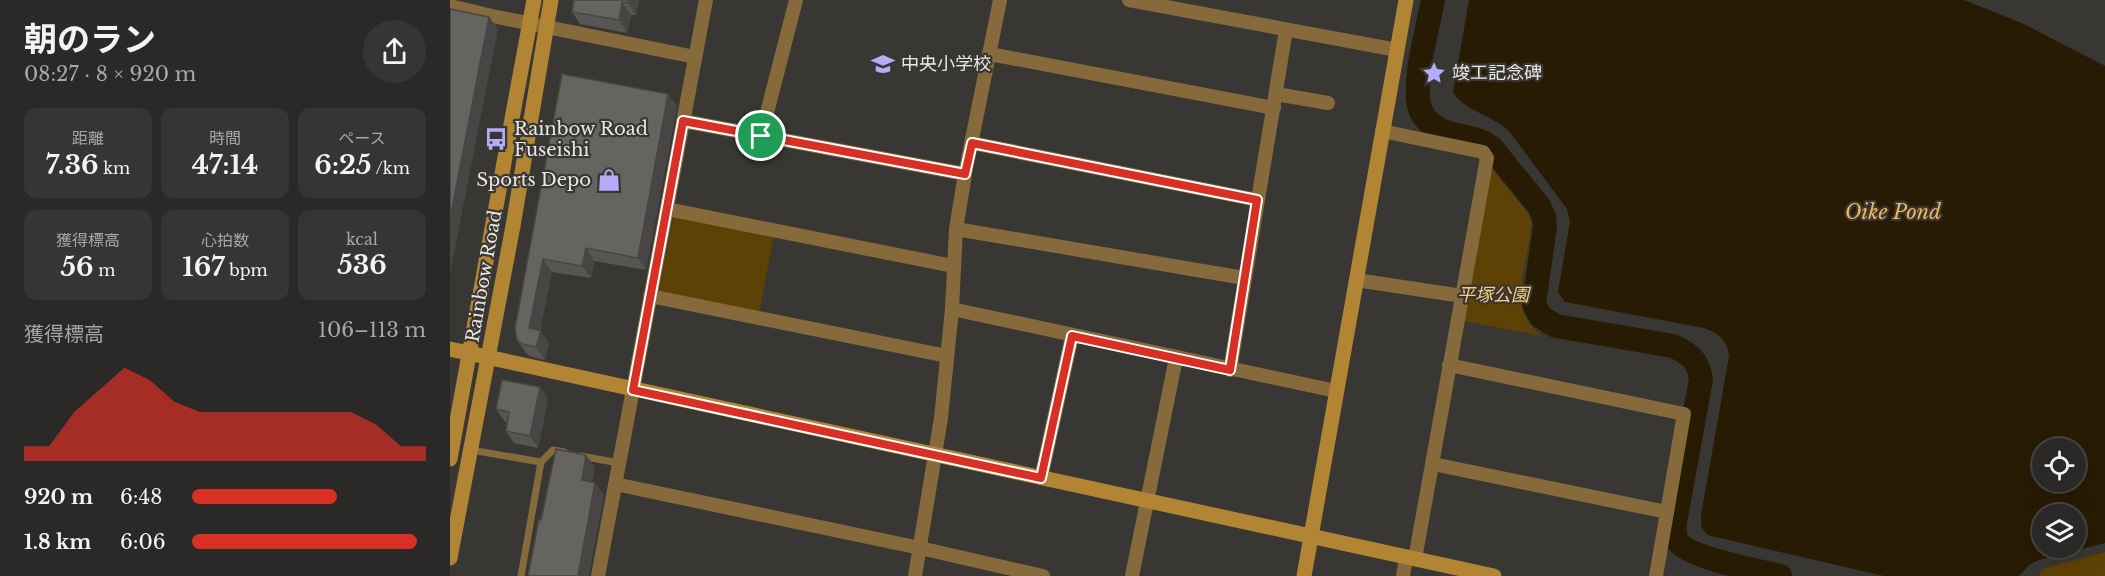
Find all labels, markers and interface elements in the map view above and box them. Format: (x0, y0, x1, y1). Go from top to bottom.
text: 朝のラン (24, 19, 156, 60)
button: share (363, 20, 426, 83)
school or university icon: 中央小学校 (870, 51, 896, 77)
place label: 中央小学校 (901, 53, 991, 75)
place icon: 竣工記念碑 (1421, 60, 1447, 86)
text: 08:27 · 8 × 920 m (24, 62, 196, 86)
place label: 竣工記念碑 (1452, 62, 1542, 84)
pin (735, 110, 786, 161)
place label: Rainbow Road Fuseishi (514, 118, 648, 161)
icon: arrive (744, 119, 777, 152)
bus stop icon: Rainbow Road Fuseishi (483, 126, 509, 152)
text: 距離 (72, 128, 104, 148)
text: 時間 (209, 128, 241, 148)
text: ペース (338, 128, 386, 148)
text: 7.36 (46, 149, 99, 181)
text: 47:14 (192, 149, 258, 181)
text: 6:25 (314, 149, 371, 181)
text: km (99, 158, 130, 178)
text: /km (371, 158, 410, 178)
shop icon: Sports Depo (596, 167, 622, 193)
place label: Sports Depo (477, 169, 591, 191)
water label: Oike Pond (1845, 200, 1941, 224)
street label: Rainbow Road (462, 208, 506, 344)
text: kcal (346, 229, 378, 249)
text: 獲得標高 (56, 230, 120, 250)
text: 心拍数 (201, 230, 249, 250)
text: 536 (337, 249, 387, 281)
text: 56 (61, 251, 94, 283)
text: 167 (182, 251, 225, 283)
text: m (94, 260, 115, 280)
text: bpm (225, 260, 268, 280)
park label: 平塚公園 (1457, 284, 1532, 306)
text: 106–113 m (318, 318, 426, 342)
text: 獲得標高 (24, 322, 104, 346)
map controls (2032, 438, 2086, 558)
button: locate (2032, 438, 2086, 492)
text: 920 m (24, 485, 93, 509)
text: 6:48 (120, 485, 162, 509)
button: layers (2032, 504, 2086, 558)
text: 1.8 km (24, 530, 91, 554)
text: 6:06 (120, 530, 166, 554)

